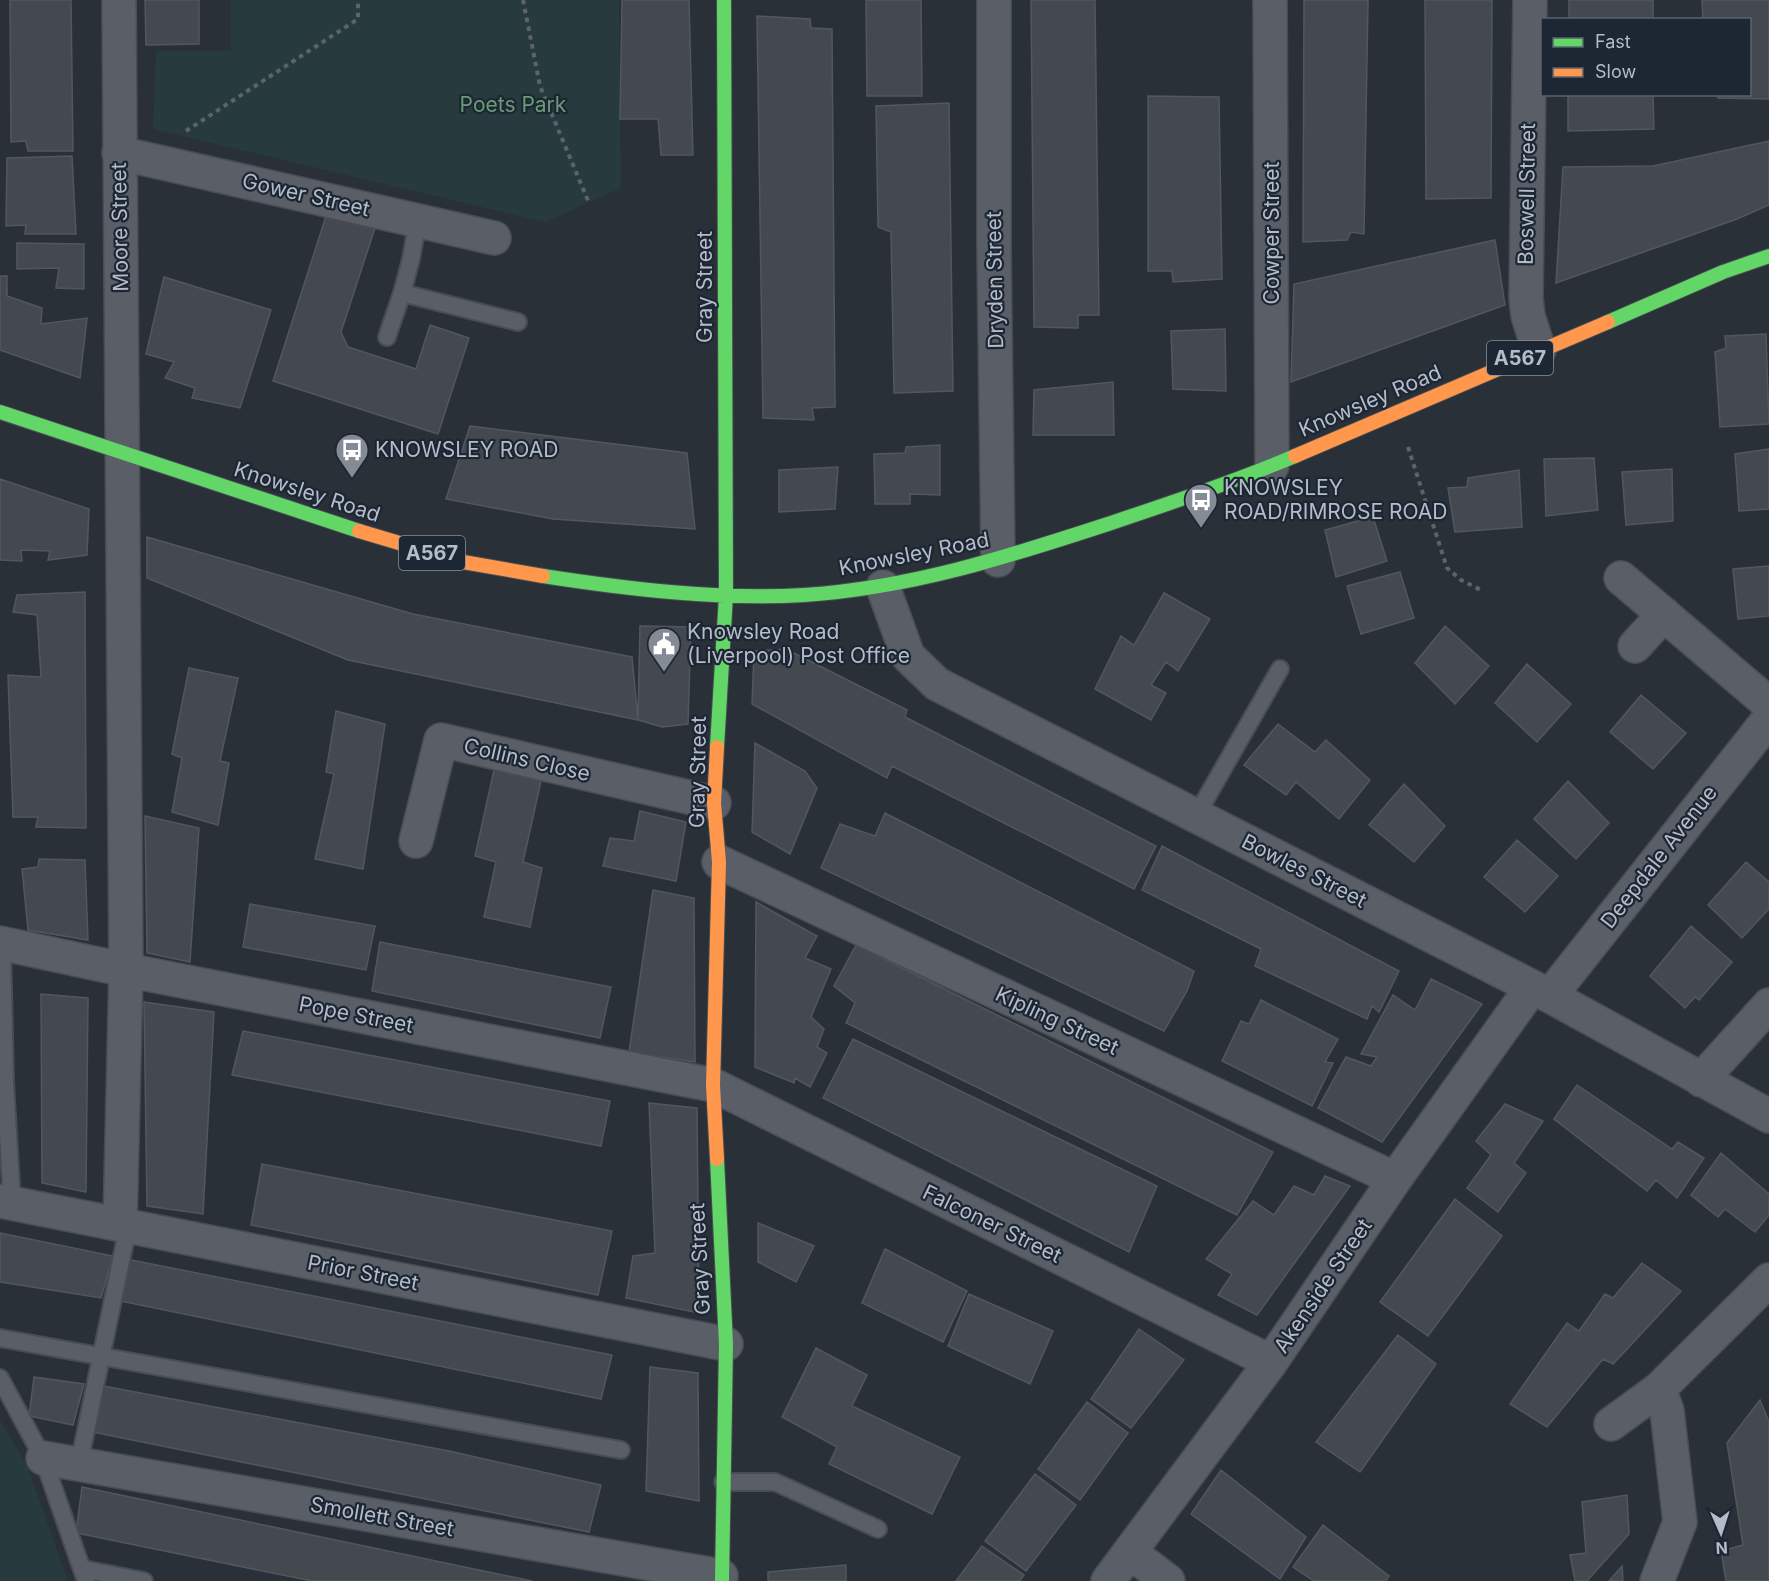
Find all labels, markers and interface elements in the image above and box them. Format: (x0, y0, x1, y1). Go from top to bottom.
legend (1541, 18, 1751, 96)
text: Fast (1595, 31, 1631, 52)
text: Slow (1595, 61, 1636, 82)
park label: Poets Park (460, 92, 567, 117)
street label: Boswell Street (1513, 123, 1540, 265)
street label: Cowper Street (1259, 161, 1284, 304)
street label: Moore Street (106, 162, 133, 292)
street label: Gower Street (240, 168, 372, 221)
street label: Dryden Street (981, 211, 1008, 349)
street label: Gray Street (692, 231, 717, 343)
road number: A567 (1487, 341, 1553, 375)
street label: Knowsley Road (1295, 359, 1445, 442)
bus stop icon: KNOWSLEY ROAD (334, 432, 370, 479)
place label: KNOWSLEY ROAD (375, 437, 558, 462)
street label: Knowsley Road (231, 456, 383, 527)
place label: KNOWSLEY ROAD/RIMROSE ROAD (1224, 475, 1447, 524)
bus stop icon: KNOWSLEY ROAD/RIMROSE ROAD (1183, 482, 1219, 529)
street label: Knowsley Road (837, 527, 991, 580)
road number: A567 (399, 536, 465, 570)
place label: Knowsley Road (Liverpool) Post Office (687, 619, 910, 668)
public building icon: Knowsley Road (Liverpool) Post Office (646, 626, 682, 673)
street label: Gray Street (684, 716, 711, 828)
street label: Collins Close (461, 733, 593, 786)
street label: Deepdale Avenue (1595, 780, 1722, 933)
street label: Bowles Street (1238, 828, 1371, 913)
street label: Kipling Street (992, 981, 1123, 1060)
street label: Pope Street (297, 991, 416, 1038)
street label: Falconer Street (919, 1179, 1066, 1268)
street label: Gray Street (684, 1202, 715, 1316)
street label: Akenside Street (1268, 1214, 1377, 1358)
street label: Prior Street (306, 1250, 421, 1296)
street label: Smollett Street (308, 1492, 456, 1541)
north arrow (1691, 1503, 1751, 1563)
text: N (1715, 1538, 1728, 1558)

